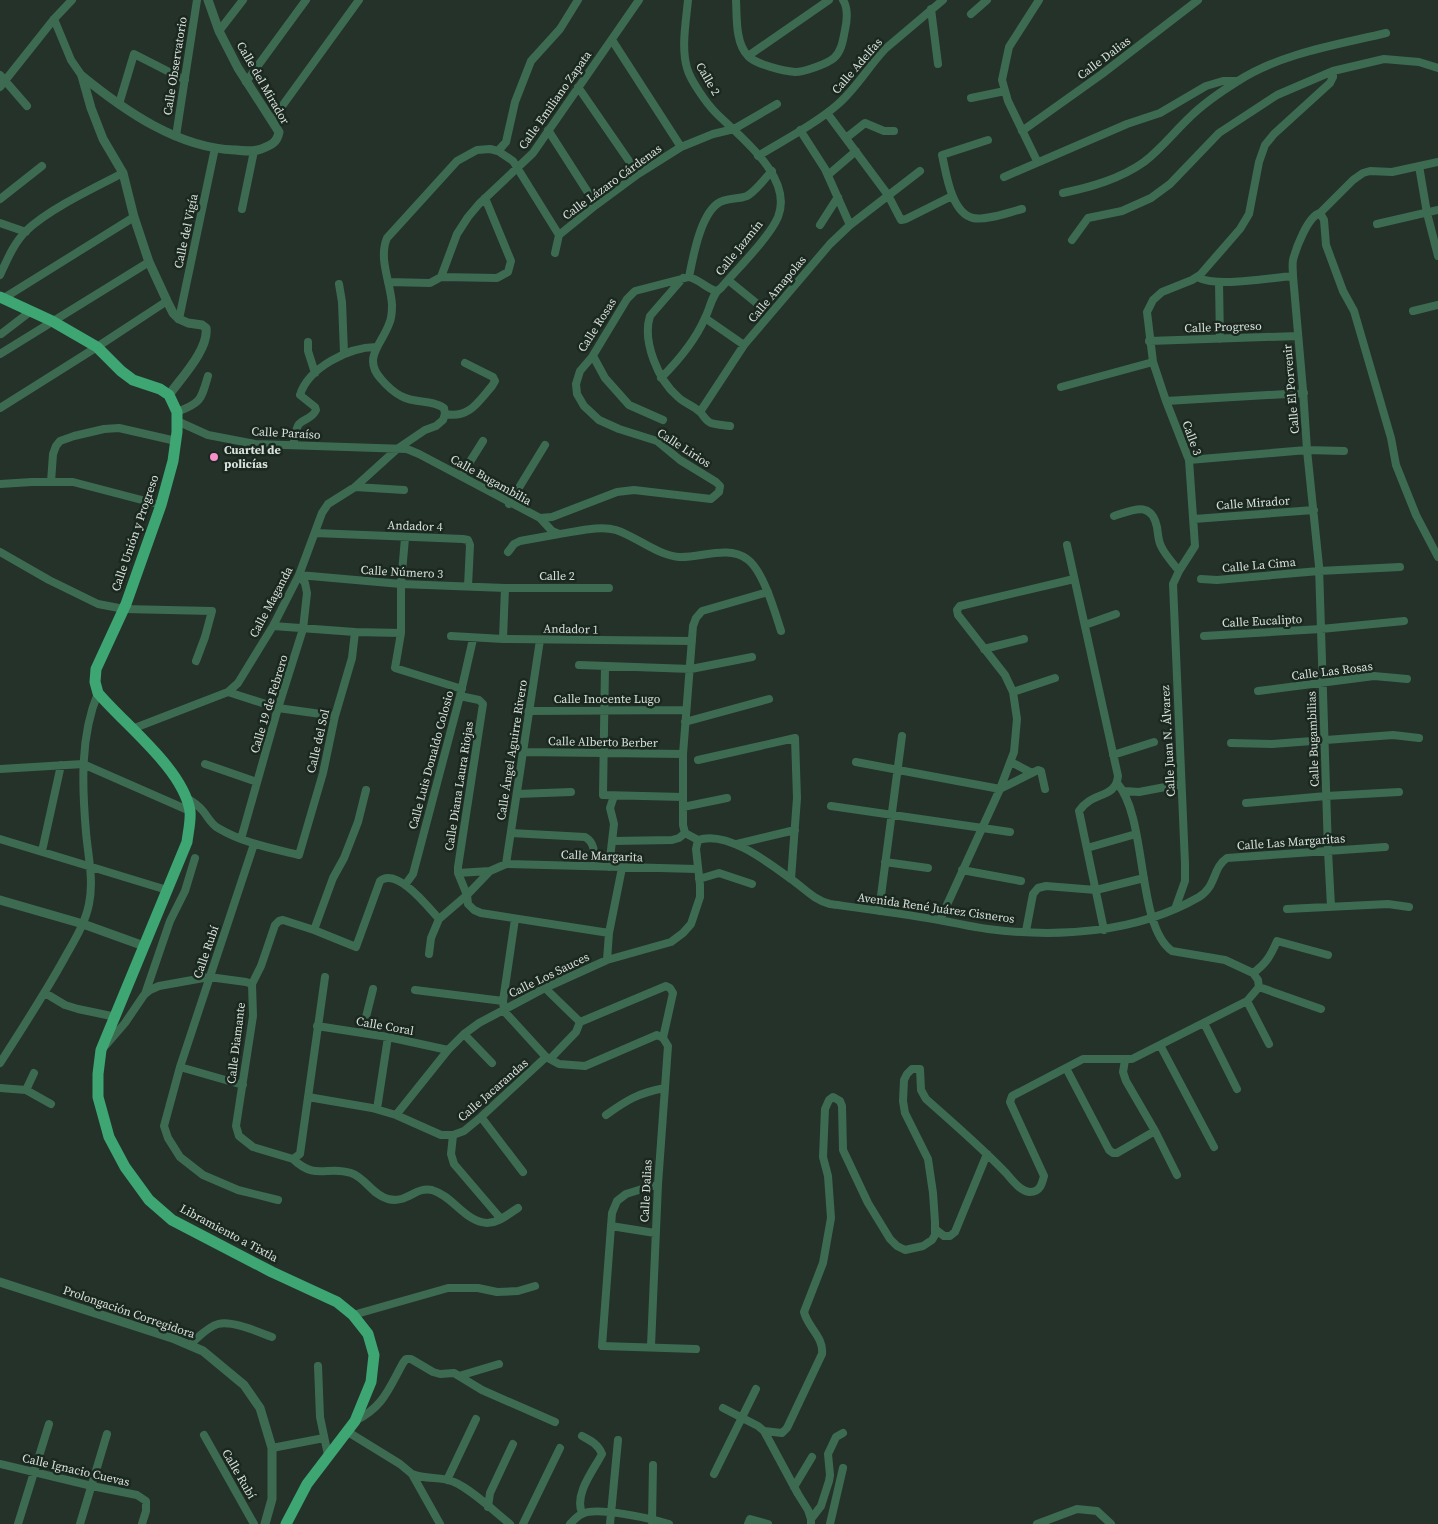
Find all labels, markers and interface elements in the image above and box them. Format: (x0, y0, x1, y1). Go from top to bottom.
street label: Calle Observatorio (159, 15, 191, 116)
street label: Calle Dalias (1074, 33, 1134, 83)
street label: Calle Adelfas (828, 35, 886, 97)
street label: Calle del Mirador (233, 39, 293, 127)
street label: Calle Emiliano Zapata (515, 47, 596, 152)
street label: Calle 2 (692, 60, 724, 98)
street label: Calle Lázaro Cárdenas (559, 141, 665, 223)
street label: Calle del Vigía (170, 191, 202, 270)
street label: Calle Jazmín (712, 217, 766, 279)
street label: Calle Amapolas (744, 252, 810, 326)
street label: Calle Rosas (574, 295, 620, 355)
street label: Calle Progreso (1184, 318, 1262, 336)
street label: Calle El Porvenir (1279, 344, 1303, 434)
street label: Calle 3 (1178, 418, 1206, 458)
street label: Calle Paraíso (251, 423, 321, 443)
street label: Calle Lirios (654, 425, 714, 471)
place label: Cuartel de policías (224, 442, 281, 472)
marker: Cuartel de policías (208, 451, 220, 463)
street label: Calle Bugambilia (448, 451, 535, 509)
street label: Calle Unión y Progreso (108, 472, 163, 593)
street label: Calle Mirador (1216, 492, 1290, 514)
street label: Andador 4 (387, 517, 443, 535)
street label: Calle La Cima (1222, 554, 1297, 576)
street label: Calle Número 3 (360, 562, 444, 582)
street label: Calle Maganda (246, 563, 297, 640)
street label: Calle 2 (539, 568, 575, 584)
street label: Calle Eucalipto (1222, 611, 1303, 631)
street label: Andador 1 (543, 621, 599, 637)
street label: Calle 19 de Febrero (246, 652, 292, 755)
street label: Calle Las Rosas (1290, 658, 1374, 684)
street label: Calle Ángel Aguirre Rivero (493, 678, 531, 821)
street label: Calle Juan N. Álvarez (1157, 684, 1179, 797)
street label: Calle Luis Donaldo Colosio (405, 688, 457, 831)
street label: Calle Inocente Lugo (554, 691, 661, 707)
street label: Calle Bugambilias (1303, 691, 1323, 787)
street label: Calle del Sol (303, 707, 333, 775)
street label: Calle Diana Laura Riojas (441, 720, 477, 852)
street label: Calle Alberto Berber (548, 733, 658, 751)
street label: Calle Las Margaritas (1236, 830, 1346, 854)
street label: Calle Margarita (561, 847, 644, 865)
street label: Avenida René Juárez Cisneros (856, 889, 1016, 927)
street label: Calle Rubí (189, 923, 223, 981)
street label: Calle Los Sauces (506, 949, 592, 1001)
street label: Calle Diamante (223, 1001, 249, 1085)
street label: Calle Coral (355, 1013, 416, 1039)
street label: Calle Jacarandas (454, 1055, 532, 1125)
street label: Calle Dalias (636, 1159, 656, 1223)
street label: Libramiento a Tixtla (177, 1200, 282, 1266)
street label: Prolongación Corregidora (61, 1282, 198, 1342)
street label: Calle Rubí (218, 1446, 260, 1502)
street label: Calle Ignacio Cuevas (21, 1450, 131, 1490)

